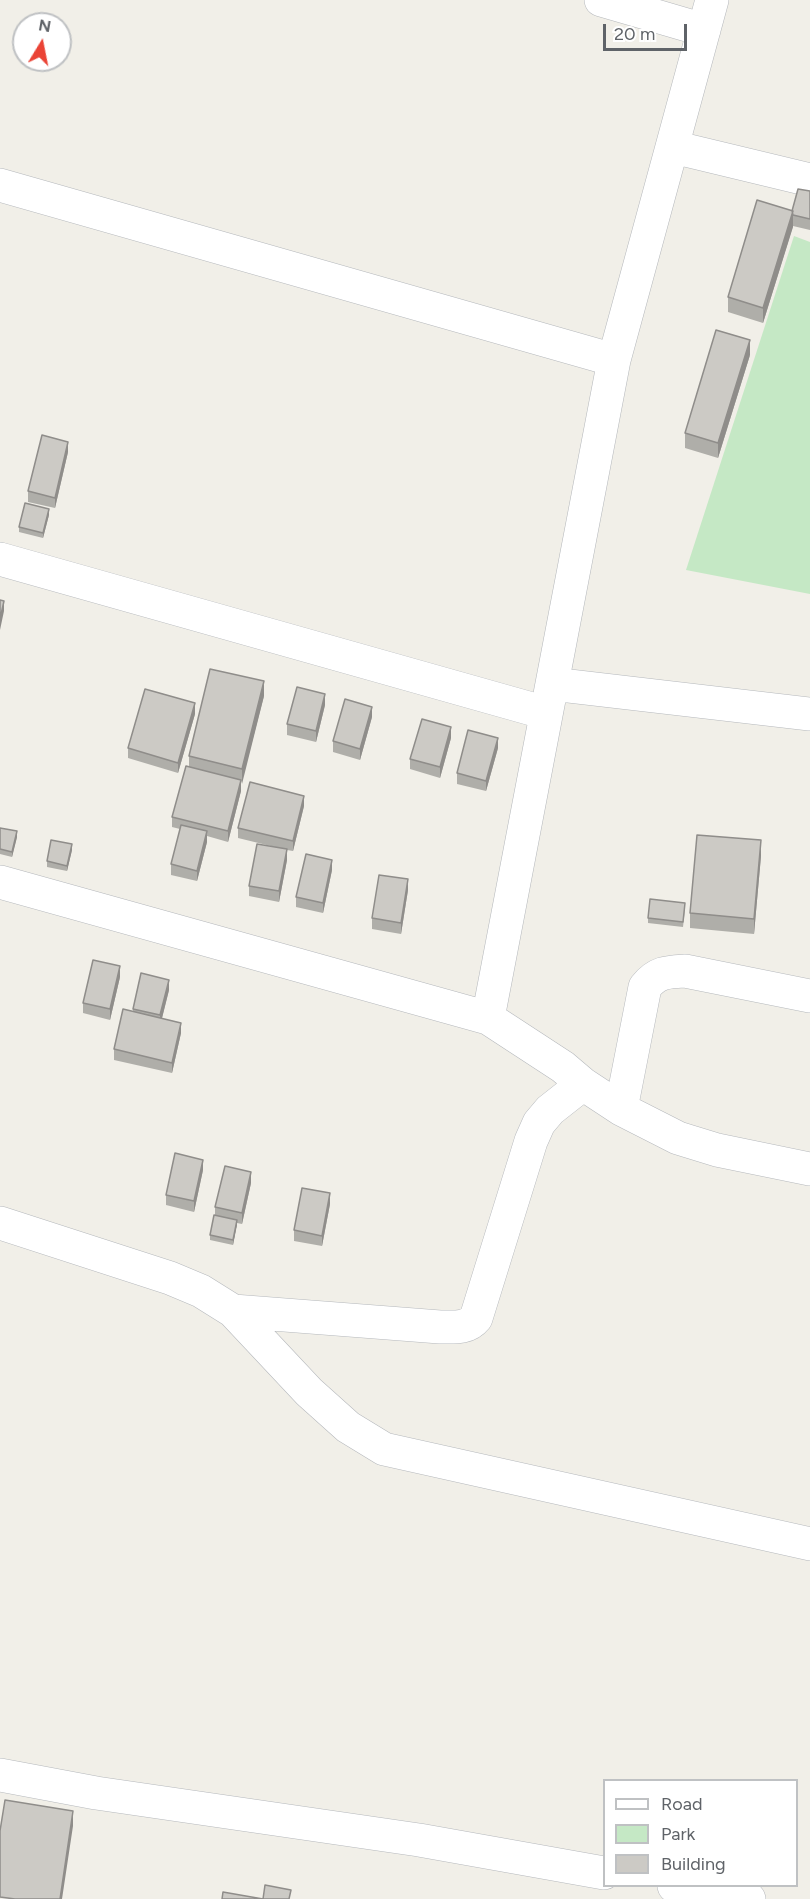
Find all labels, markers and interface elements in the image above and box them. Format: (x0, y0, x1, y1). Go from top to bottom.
north arrow (12, 12, 72, 72)
scale bar (606, 12, 690, 50)
text: N (37, 15, 53, 36)
text: 20 m (614, 23, 655, 45)
legend (603, 1779, 798, 1887)
text: Road (661, 1793, 702, 1815)
text: Park (661, 1823, 695, 1845)
text: Building (661, 1853, 726, 1875)

